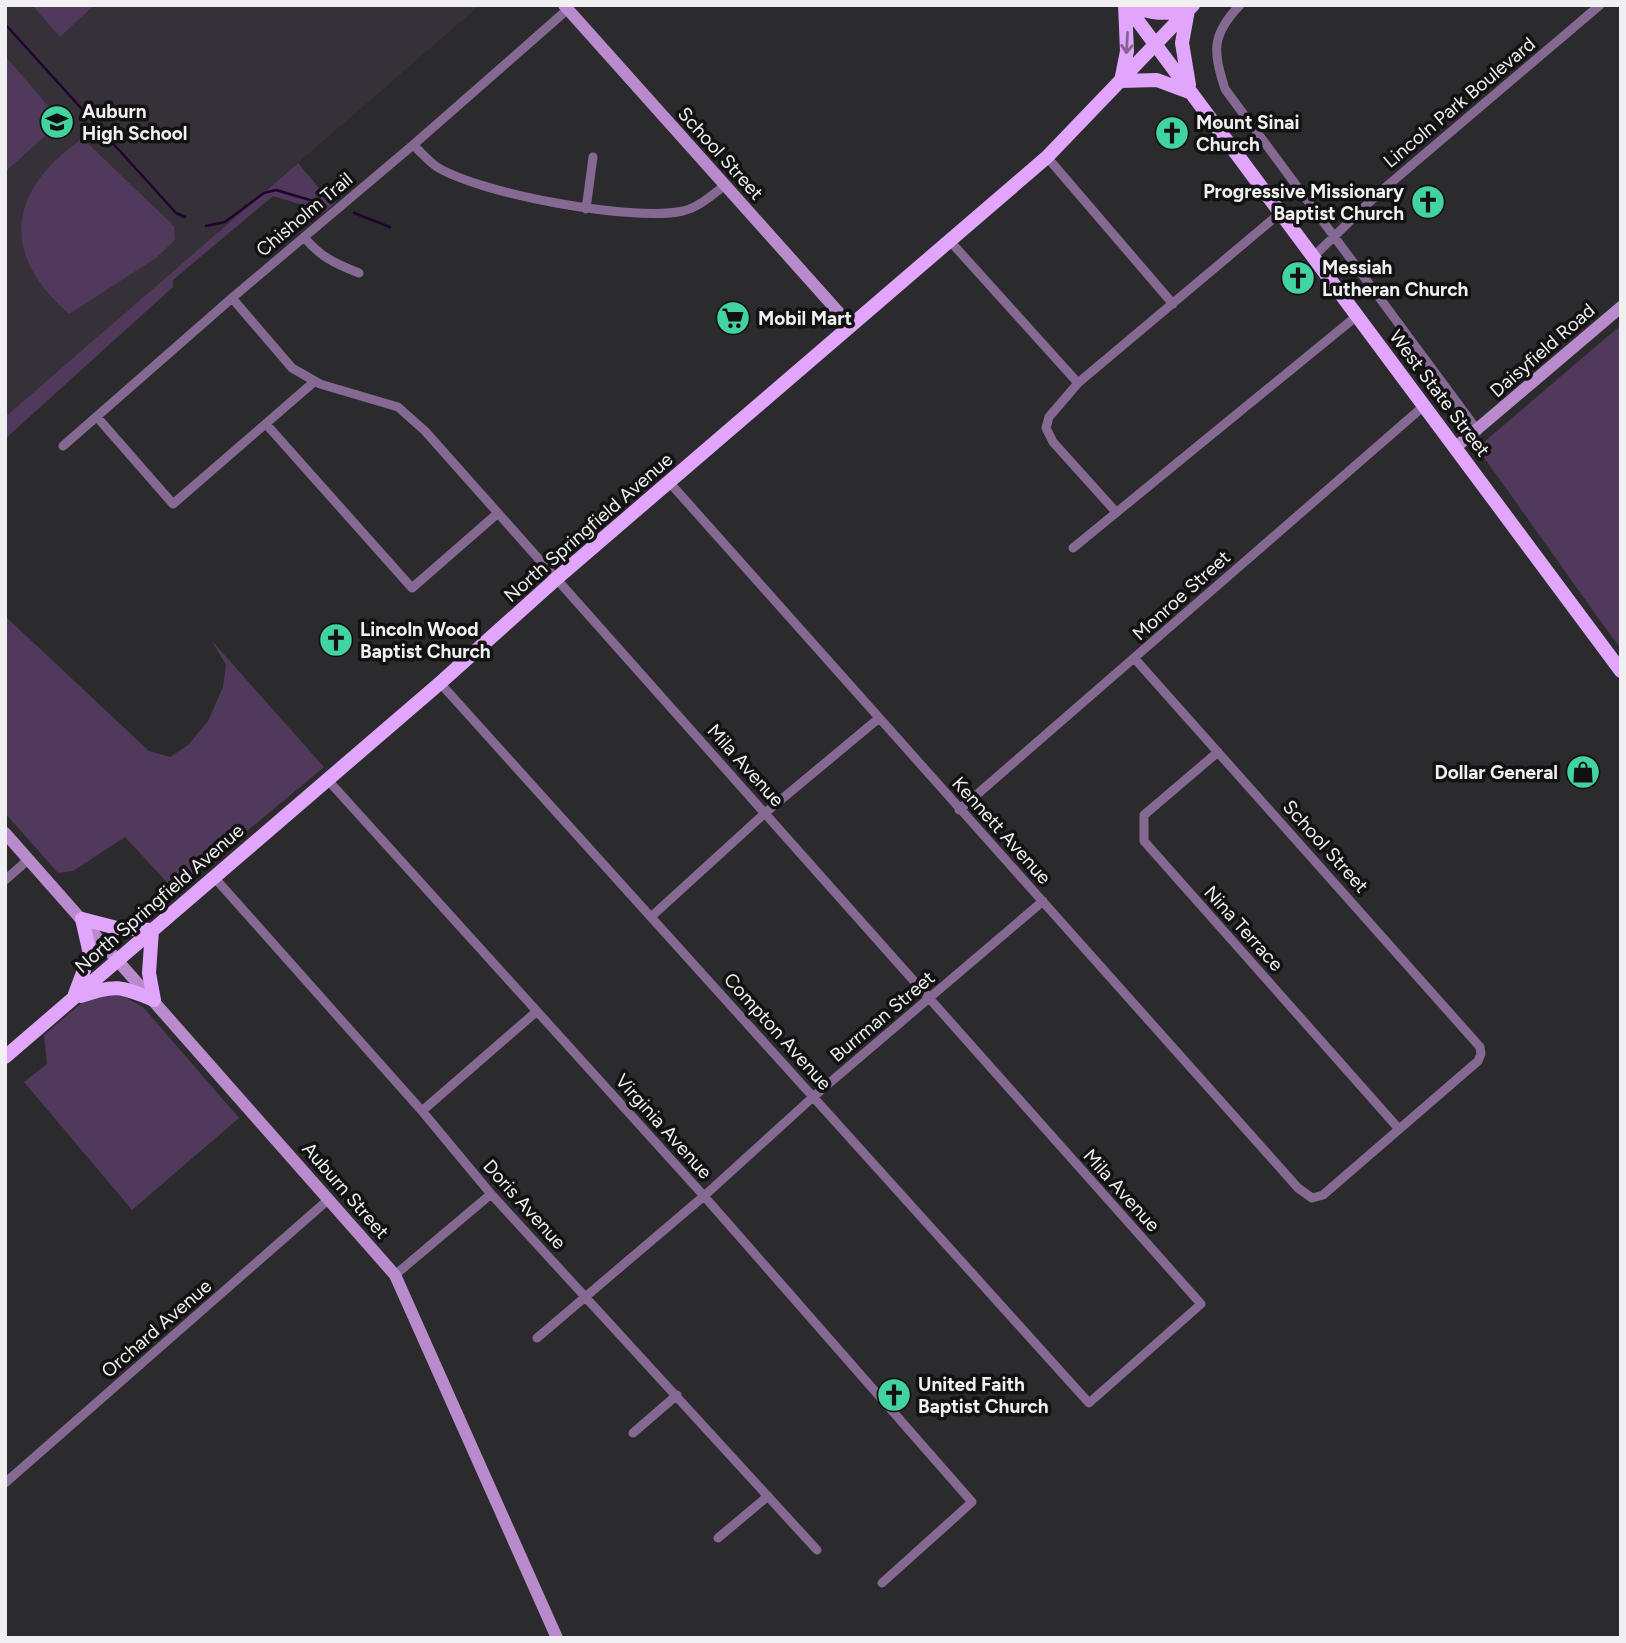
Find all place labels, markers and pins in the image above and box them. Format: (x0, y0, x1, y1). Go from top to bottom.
place label: Auburn High School (82, 100, 188, 145)
school or university icon: Auburn High School (38, 103, 76, 141)
place label: Mount Sinai Church (1196, 111, 1299, 156)
church icon: Mount Sinai Church (1153, 114, 1191, 152)
place label: Progressive Missionary Baptist Church (1203, 180, 1404, 225)
church icon: Progressive Missionary Baptist Church (1409, 183, 1447, 221)
place label: Messiah Lutheran Church (1322, 256, 1468, 301)
church icon: Messiah Lutheran Church (1279, 259, 1317, 297)
supermarket icon: Mobil Mart (714, 299, 752, 337)
place label: Mobil Mart (758, 307, 852, 330)
place label: Lincoln Wood Baptist Church (360, 618, 491, 663)
church icon: Lincoln Wood Baptist Church (317, 621, 355, 659)
shop icon: Dollar General (1564, 753, 1602, 791)
place label: Dollar General (1434, 761, 1558, 784)
place label: United Faith Baptist Church (918, 1373, 1049, 1418)
church icon: United Faith Baptist Church (875, 1376, 913, 1414)

